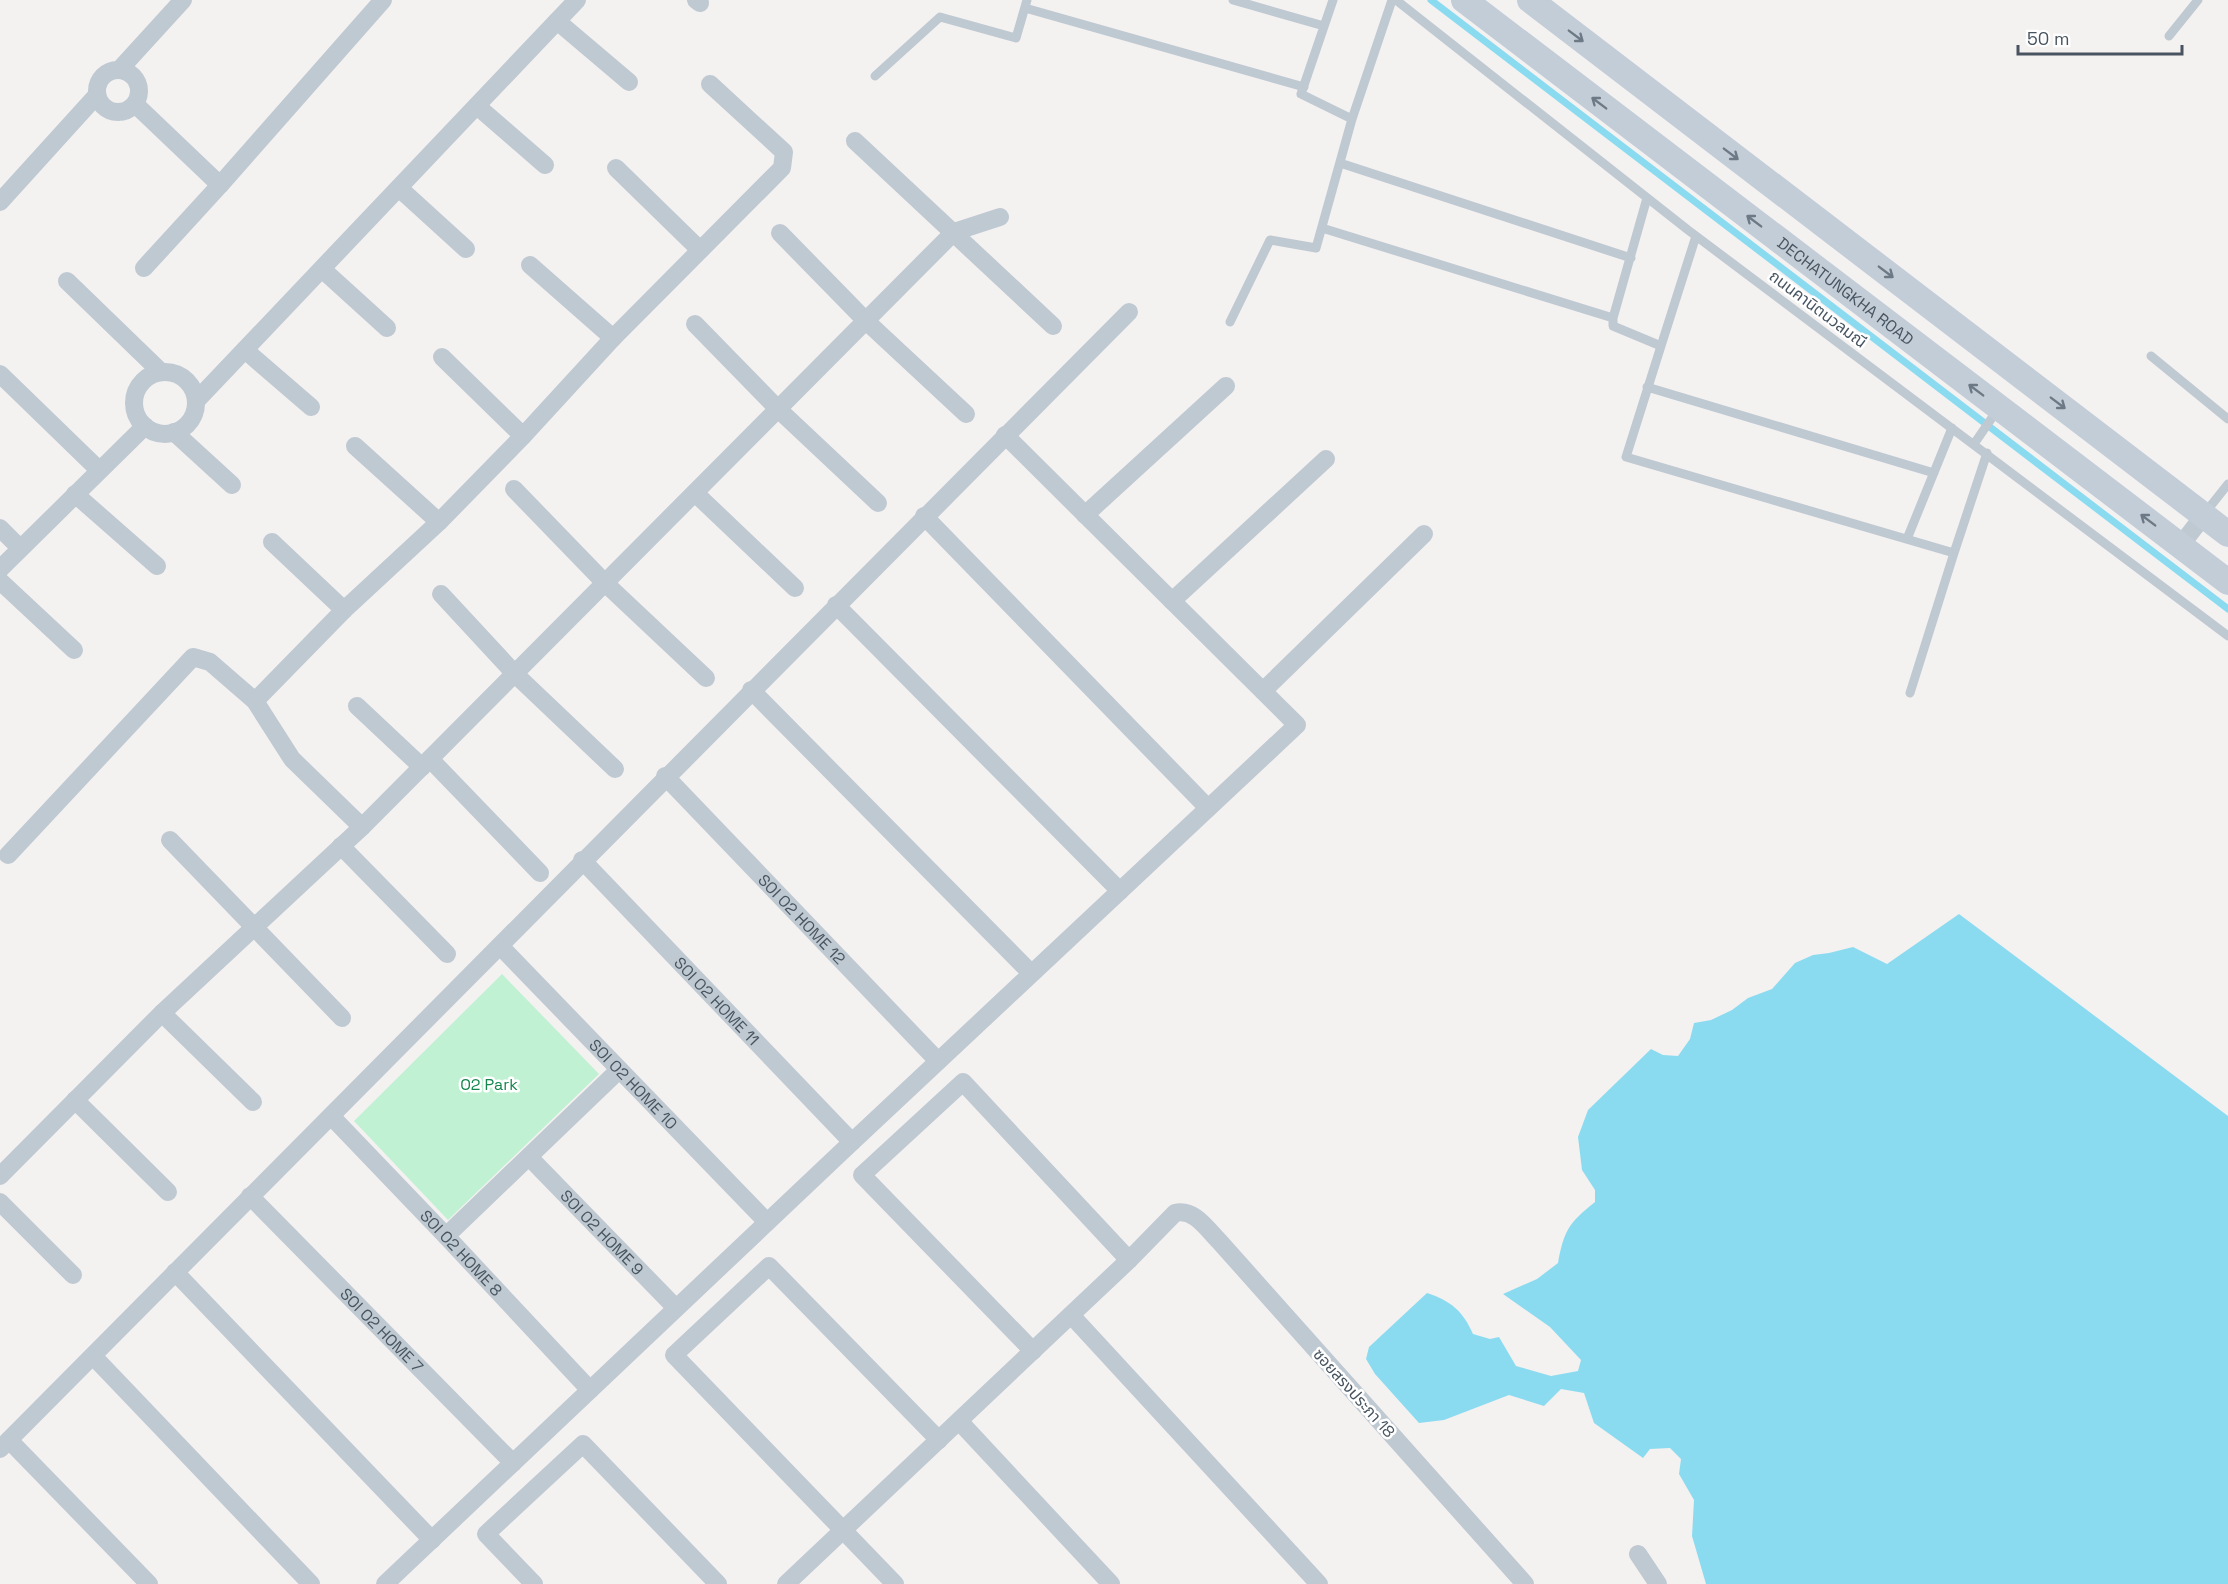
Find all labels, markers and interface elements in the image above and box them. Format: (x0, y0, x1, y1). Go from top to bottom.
scale bar (2018, 18, 2182, 56)
text: 50 m (2027, 27, 2069, 50)
one-way arrow (1568, 29, 1584, 42)
one-way arrow (1591, 96, 1607, 109)
one-way arrow (1723, 147, 1739, 160)
one-way arrow (1747, 214, 1763, 227)
street label: DECHATUNGKHA ROAD (1773, 232, 1918, 350)
street label: ถนนคานิตนวลมณี (1765, 265, 1871, 353)
one-way arrow (1878, 266, 1894, 279)
one-way arrow (1969, 383, 1985, 396)
one-way arrow (2049, 397, 2065, 410)
one-way arrow (2141, 514, 2157, 527)
street label: SOI O2 HOME 12 (754, 869, 850, 969)
street label: SOI O2 HOME 11 (670, 952, 764, 1050)
street label: SOI O2 HOME 10 (585, 1034, 682, 1134)
park label: O2 Park (460, 1074, 518, 1095)
street label: SOI O2 HOME 9 (556, 1185, 649, 1279)
street label: SOI O2 HOME 8 (416, 1205, 507, 1300)
street label: SOI O2 HOME 7 (336, 1283, 428, 1377)
street label: ซอยสรงประภา 18 (1308, 1344, 1400, 1442)

